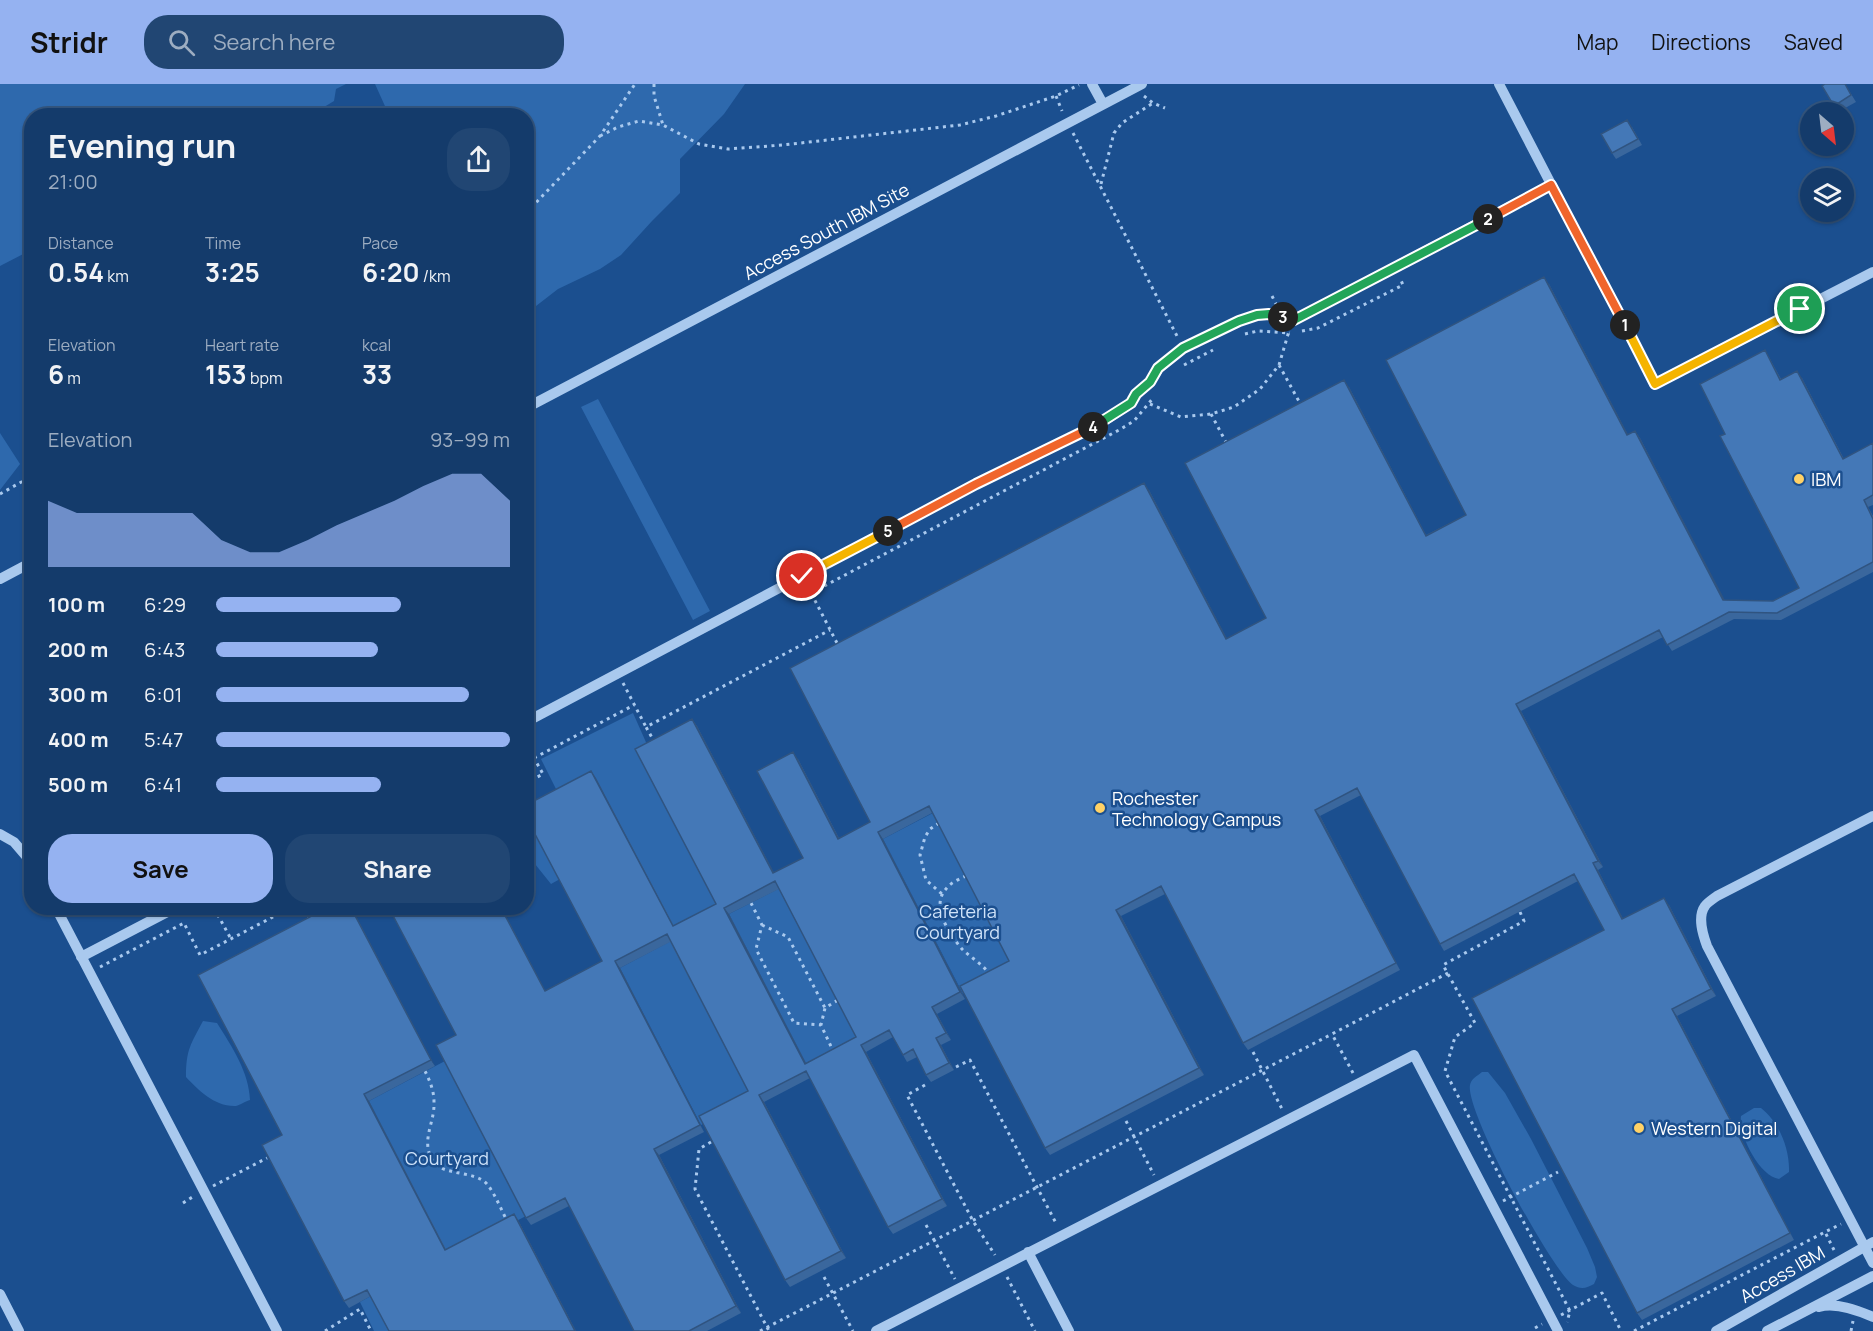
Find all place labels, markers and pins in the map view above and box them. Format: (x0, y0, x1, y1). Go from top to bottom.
pin: 2 (1473, 204, 1503, 234)
pin (1774, 283, 1825, 334)
pin: 3 (1268, 302, 1298, 332)
pin: 1 (1610, 310, 1640, 340)
pin: 4 (1078, 412, 1108, 442)
place label: IBM (1811, 467, 1841, 491)
marker: IBM (1792, 472, 1806, 486)
pin: 5 (873, 516, 903, 546)
pin (776, 550, 827, 601)
place label: Rochester Technology Campus (1112, 786, 1281, 831)
marker: Rochester Technology Campus (1093, 801, 1107, 815)
place label: Western Digital (1651, 1116, 1777, 1140)
marker: Western Digital (1632, 1121, 1646, 1135)

